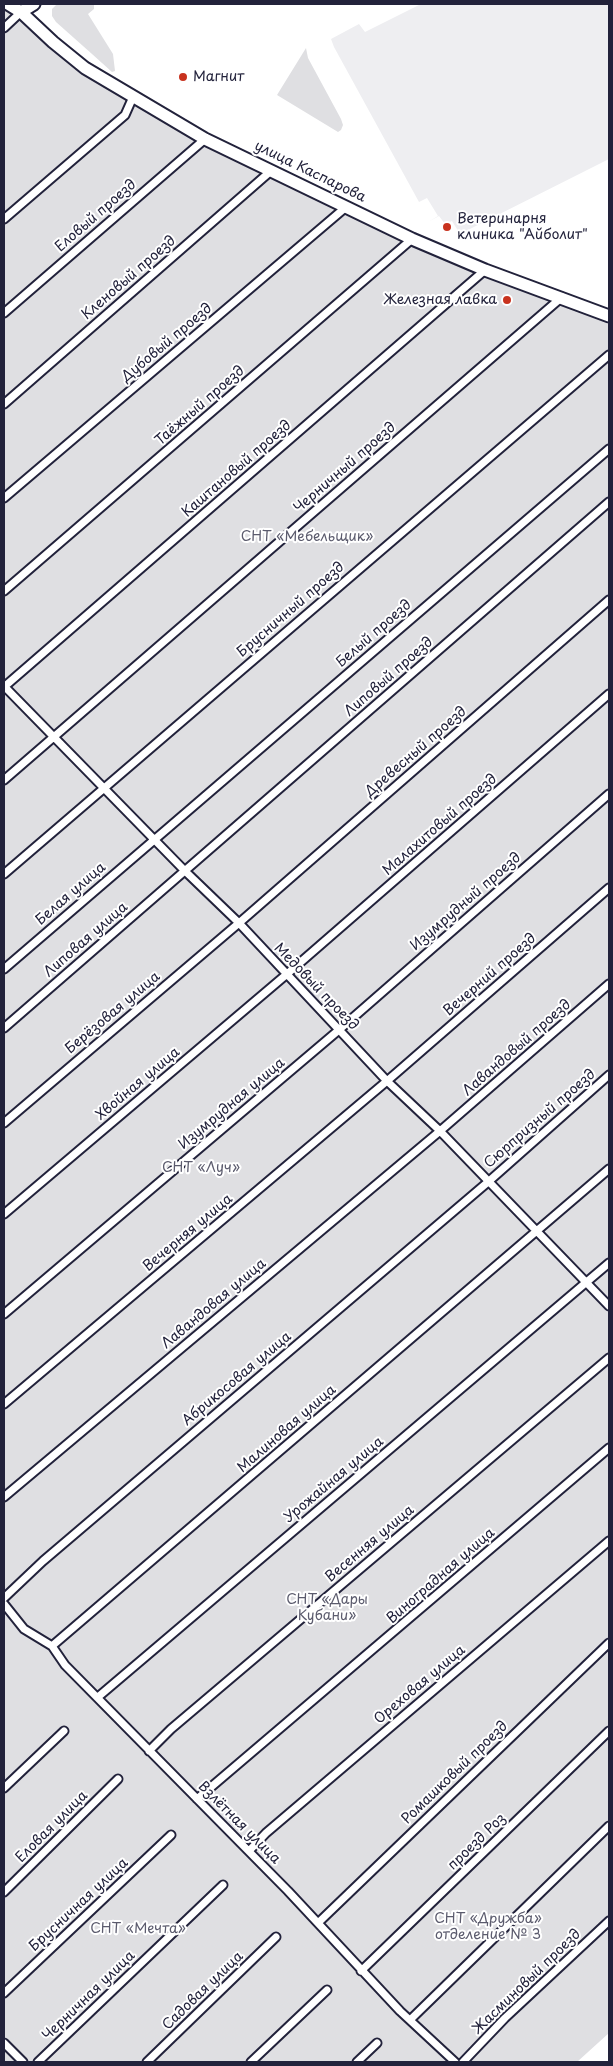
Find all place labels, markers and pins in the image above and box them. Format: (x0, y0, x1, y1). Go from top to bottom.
place label: Магнит (193, 69, 244, 85)
marker: Магнит (177, 71, 189, 83)
place label: Ветеринарня клиника "Айболит" (457, 211, 588, 243)
marker: Ветеринарня клиника "Айболит" (441, 221, 453, 233)
place label: Железная лавка (383, 292, 497, 308)
marker: Железная лавка (501, 294, 513, 306)

